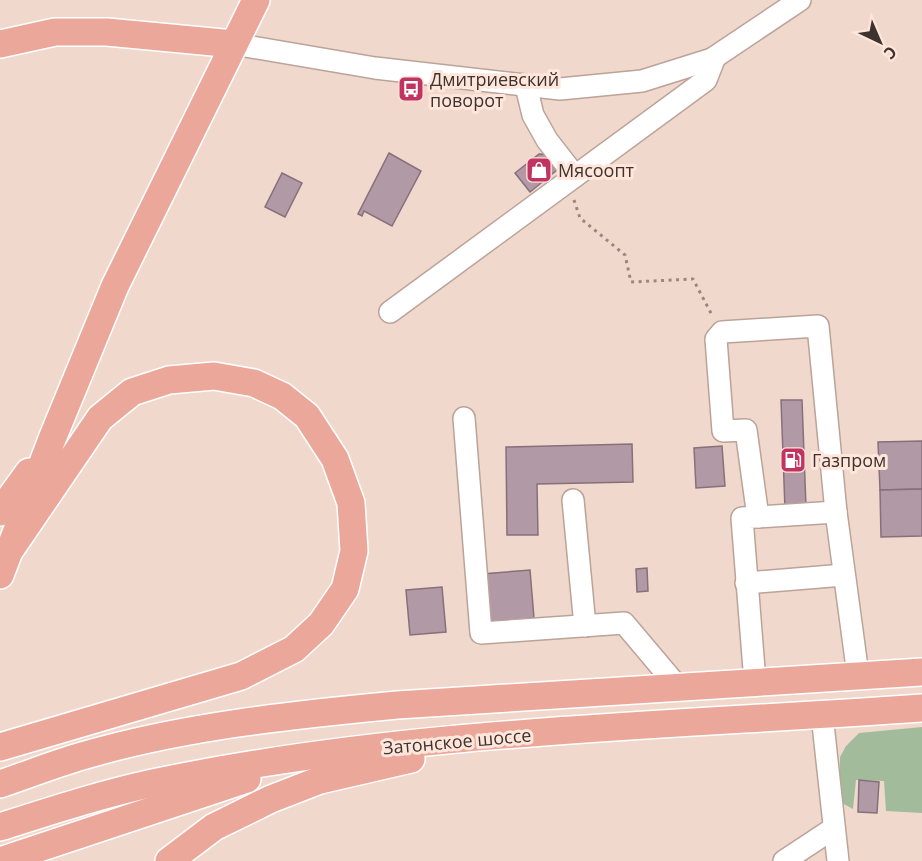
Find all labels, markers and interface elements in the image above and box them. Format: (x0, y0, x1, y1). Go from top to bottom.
north arrow (850, 12, 910, 72)
text: С (879, 41, 902, 64)
place label: Дмитриевский поворот (430, 67, 559, 112)
bus stop icon: Дмитриевский поворот (396, 74, 426, 104)
shop icon: Мясоопт (524, 155, 554, 185)
place label: Мясоопт (558, 158, 635, 182)
fuel station icon: Газпром (778, 445, 808, 475)
place label: Газпром (812, 448, 886, 472)
street label: Затонское шоссе (382, 723, 532, 759)

